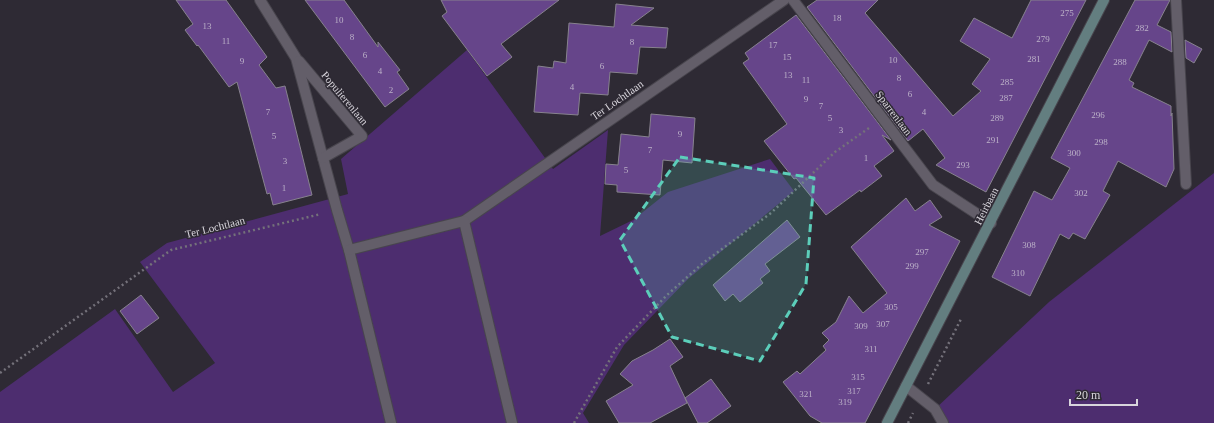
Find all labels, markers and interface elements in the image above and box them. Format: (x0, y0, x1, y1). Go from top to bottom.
house number: 275 (1060, 8, 1074, 18)
house number: 18 (833, 13, 842, 23)
house number: 10 (335, 15, 344, 25)
house number: 13 (203, 21, 212, 31)
house number: 282 (1135, 23, 1149, 33)
house number: 8 (350, 32, 355, 42)
house number: 279 (1036, 34, 1050, 44)
house number: 11 (222, 36, 230, 46)
house number: 8 (630, 37, 635, 47)
house number: 17 (769, 40, 778, 50)
house number: 6 (363, 50, 368, 60)
house number: 15 (783, 52, 792, 62)
house number: 281 (1027, 54, 1041, 64)
house number: 10 (889, 55, 898, 65)
house number: 9 (240, 56, 245, 66)
house number: 288 (1113, 57, 1127, 67)
house number: 6 (600, 61, 605, 71)
house number: 4 (378, 66, 383, 76)
street label: Populierenlaan (319, 69, 371, 128)
house number: 13 (784, 70, 793, 80)
house number: 8 (897, 73, 902, 83)
house number: 11 (802, 75, 810, 85)
street label: Ter Lochtlaan (588, 77, 646, 122)
house number: 285 (1000, 77, 1014, 87)
house number: 4 (570, 82, 575, 92)
house number: 2 (389, 85, 393, 95)
street label: Sparrenlaan (873, 88, 915, 138)
house number: 6 (908, 89, 913, 99)
house number: 287 (999, 93, 1013, 103)
house number: 9 (804, 94, 809, 104)
house number: 7 (819, 101, 824, 111)
house number: 7 (266, 107, 271, 117)
house number: 4 (922, 107, 927, 117)
house number: 296 (1091, 110, 1105, 120)
house number: 5 (828, 113, 833, 123)
house number: 289 (990, 113, 1004, 123)
house number: 3 (839, 125, 844, 135)
house number: 9 (678, 129, 683, 139)
house number: 5 (272, 131, 277, 141)
house number: 291 (986, 135, 1000, 145)
house number: 298 (1094, 137, 1108, 147)
house number: 7 (648, 145, 653, 155)
house number: 300 (1067, 148, 1081, 158)
house number: 1 (864, 153, 868, 163)
house number: 3 (283, 156, 288, 166)
house number: 293 (956, 160, 970, 170)
house number: 5 (624, 165, 629, 175)
house number: 1 (282, 183, 286, 193)
street label: Heirbaan (972, 185, 1001, 227)
house number: 302 (1074, 188, 1088, 198)
street label: Ter Lochtlaan (184, 214, 247, 240)
house number: 308 (1022, 240, 1036, 250)
house number: 297 (915, 247, 929, 257)
house number: 299 (905, 261, 919, 271)
house number: 310 (1011, 268, 1025, 278)
house number: 305 (884, 302, 898, 312)
house number: 307 (876, 319, 890, 329)
house number: 309 (854, 321, 868, 331)
house number: 311 (864, 344, 878, 354)
house number: 315 (851, 372, 865, 382)
scale bar (1070, 381, 1137, 407)
house number: 317 (847, 386, 861, 396)
text: 20 m (1076, 388, 1101, 402)
house number: 321 (799, 389, 813, 399)
house number: 319 (838, 397, 852, 407)

